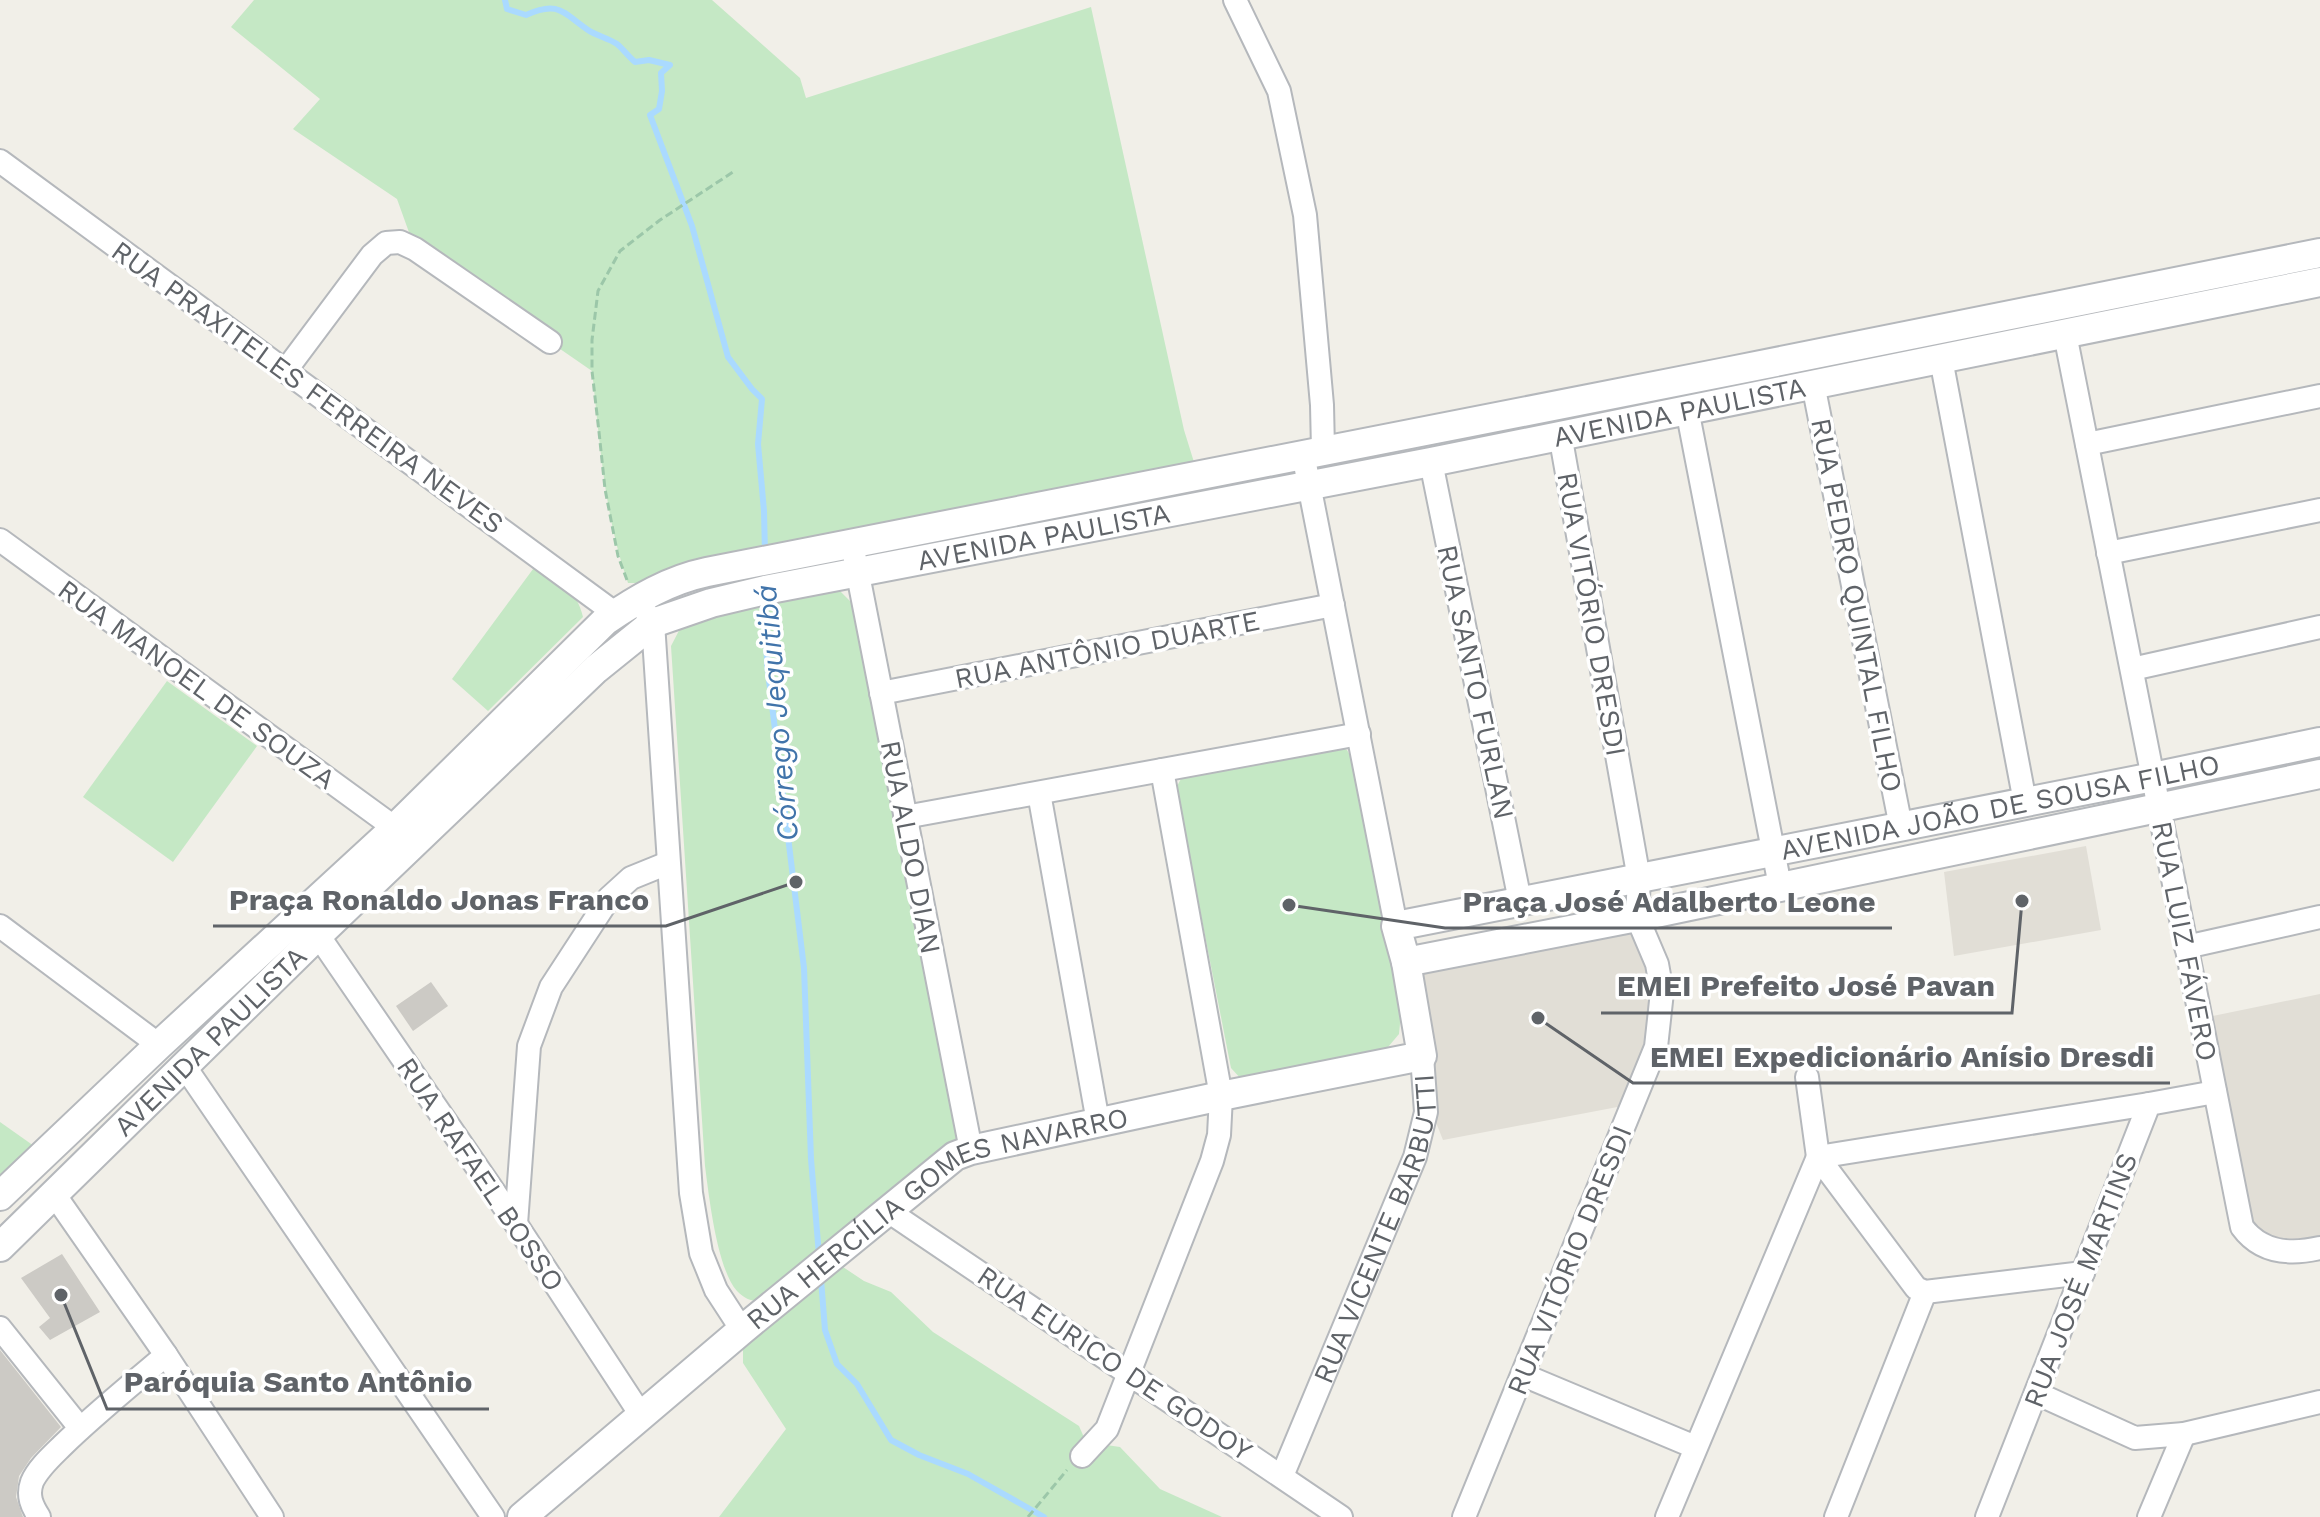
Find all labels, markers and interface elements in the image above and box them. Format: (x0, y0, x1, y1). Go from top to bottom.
street label: RUA PRAXITELES FERREIRA NEVES (105, 234, 510, 541)
street label: AVENIDA PAULISTA (1550, 371, 1809, 454)
street label: RUA PEDRO QUINTAL FILHO (1804, 415, 1909, 795)
street label: RUA VITÓRIO DRESDI (1550, 469, 1633, 759)
street label: AVENIDA PAULISTA (914, 497, 1173, 577)
street label: RUA SANTO FURLAN (1430, 542, 1521, 822)
street label: RUA MANOEL DE SOUZA (52, 573, 342, 796)
water label: Córrego Jequitibá (748, 583, 805, 843)
street label: RUA ANTÔNIO DUARTE (952, 604, 1262, 695)
street label: RUA ALDO DIAN (874, 737, 947, 957)
street label: AVENIDA JOÃO DE SOUSA FILHO (1778, 747, 2223, 867)
street label: RUA LUIZ FÁVERO (2145, 818, 2224, 1064)
callout: Praça Ronaldo Jonas Franco (213, 872, 666, 926)
callout: Praça José Adalberto Leone (1445, 874, 1892, 928)
text: Praça Ronaldo Jonas Franco (229, 882, 649, 917)
text: Praça José Adalberto Leone (1462, 884, 1876, 919)
street label: AVENIDA PAULISTA (107, 940, 313, 1143)
callout: EMEI Prefeito José Pavan (1601, 959, 2012, 1013)
text: EMEI Prefeito José Pavan (1617, 968, 1995, 1003)
callout: EMEI Expedicionário Anísio Dresdi (1633, 1029, 2170, 1083)
text: EMEI Expedicionário Anísio Dresdi (1650, 1039, 2154, 1074)
street label: RUA RAFAEL BOSSO (390, 1051, 571, 1297)
street label: RUA VICENTE BARBUTTI (1307, 1073, 1443, 1388)
street label: RUA HERCÍLIA GOMES NAVARRO (740, 1101, 1131, 1337)
street label: RUA VITÓRIO DRESDI (1500, 1121, 1639, 1400)
street label: RUA JOSÉ MARTINS (2017, 1148, 2144, 1412)
street label: RUA EURICO DE GODOY (971, 1259, 1258, 1468)
callout: Paróquia Santo Antônio (107, 1355, 489, 1409)
text: Paróquia Santo Antônio (123, 1364, 473, 1399)

